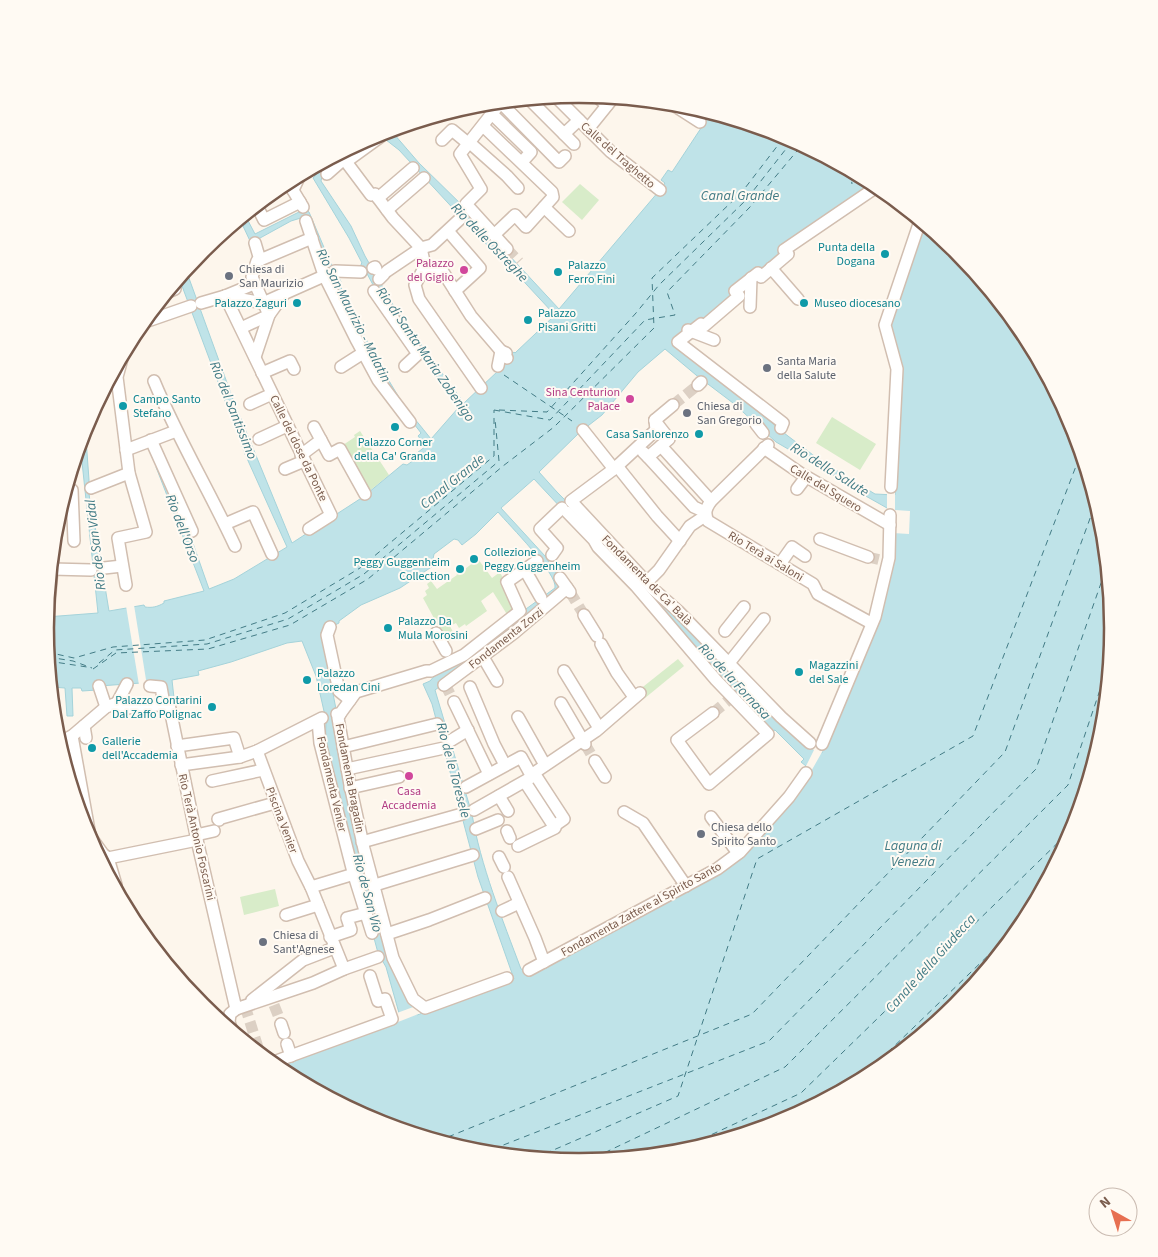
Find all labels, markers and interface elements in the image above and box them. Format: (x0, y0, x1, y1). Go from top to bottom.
street label: Calle del Traghetto (577, 118, 659, 193)
water label: Canal Grande (701, 186, 779, 206)
water label: Rio delle Ostreghe (446, 198, 533, 287)
place label: Punta della Dogana (818, 239, 875, 270)
water label: Rio San Maurizio - Malatin (311, 245, 396, 386)
marker: Punta della Dogana (879, 248, 891, 260)
place label: Palazzo del Giglio (407, 255, 454, 286)
place label: Palazzo Ferro Fini (568, 257, 615, 288)
place label: Chiesa di San Maurizio (239, 261, 303, 292)
marker: Palazzo del Giglio (458, 264, 470, 276)
marker: Palazzo Ferro Fini (552, 266, 564, 278)
marker: Chiesa di San Maurizio (223, 270, 235, 282)
water label: Rio di Santa Maria Zobenigo (371, 283, 479, 426)
place label: Palazzo Zaguri (215, 295, 287, 312)
place label: Museo diocesano (814, 295, 901, 312)
marker: Palazzo Zaguri (291, 297, 303, 309)
marker: Museo diocesano (798, 297, 810, 309)
place label: Palazzo Pisani Gritti (538, 305, 596, 336)
marker: Palazzo Pisani Gritti (522, 314, 534, 326)
place label: Santa Maria della Salute (777, 353, 836, 384)
water label: Rio del Santissimo (204, 358, 262, 462)
marker: Santa Maria della Salute (761, 362, 773, 374)
place label: Sina Centurion Palace (545, 384, 620, 415)
place label: Campo Santo Stefano (133, 391, 201, 422)
street label: Calle del dose da Ponte (265, 392, 332, 504)
marker: Sina Centurion Palace (624, 393, 636, 405)
place label: Chiesa di San Gregorio (697, 398, 762, 429)
marker: Campo Santo Stefano (117, 400, 129, 412)
marker: Chiesa di San Gregorio (681, 407, 693, 419)
marker: Palazzo Corner della Ca' Granda (389, 421, 401, 433)
place label: Casa Sanlorenzo (606, 426, 689, 443)
marker: Casa Sanlorenzo (693, 428, 705, 440)
place label: Palazzo Corner della Ca' Granda (354, 434, 436, 465)
water label: Rio della Salute (786, 438, 873, 502)
water label: Canal Grande (416, 449, 490, 514)
street label: Calle del Squero (786, 460, 865, 517)
water label: Rio dell'Orso (160, 491, 204, 566)
water label: Rio de San Vidal (80, 498, 111, 592)
street label: Rio Terà ai Saloni (725, 527, 807, 586)
street label: Fondamenta de Ca' Balà (598, 531, 696, 629)
place label: Collezione Peggy Guggenheim (484, 544, 580, 575)
marker: Collezione Peggy Guggenheim (468, 553, 480, 565)
place label: Peggy Guggenheim Collection (354, 554, 450, 585)
marker: Peggy Guggenheim Collection (454, 563, 466, 575)
street label: Fondamenta Zorzi (465, 604, 547, 673)
place label: Palazzo Da Mula Morosini (398, 613, 468, 644)
marker: Palazzo Da Mula Morosini (382, 622, 394, 634)
water label: Rio de la Fornasa (693, 639, 775, 725)
place label: Magazzini del Sale (809, 657, 858, 688)
place label: Palazzo Loredan Cini (317, 665, 380, 696)
marker: Magazzini del Sale (793, 666, 805, 678)
marker: Palazzo Loredan Cini (301, 674, 313, 686)
place label: Palazzo Contarini Dal Zaffo Polignac (112, 692, 203, 723)
marker: Palazzo Contarini Dal Zaffo Polignac (206, 701, 218, 713)
water label: Rio de le Toresele (431, 720, 475, 821)
street label: Fondamenta Bragadin (331, 722, 368, 834)
place label: Gallerie dell'Accademia (102, 733, 178, 764)
street label: Fondamenta Venier (312, 735, 351, 835)
marker: Gallerie dell'Accademia (86, 742, 98, 754)
marker: Casa Accademia (403, 770, 415, 782)
street label: Rio Terà Antonio Foscarini (174, 772, 219, 902)
place label: Casa Accademia (382, 783, 436, 814)
street label: Piscina Venier (261, 785, 302, 857)
place label: Chiesa dello Spirito Santo (711, 819, 776, 850)
marker: Chiesa dello Spirito Santo (695, 828, 707, 840)
water label: Laguna di Venezia (885, 836, 942, 872)
water label: Rio de San Vio (347, 852, 387, 935)
street label: Fondamenta Zattere al Spirito Santo (558, 858, 725, 961)
water label: Canale della Giudecca (881, 909, 981, 1018)
place label: Chiesa di Sant'Agnese (273, 927, 335, 958)
marker: Chiesa di Sant'Agnese (257, 936, 269, 948)
north arrow (1088, 1187, 1138, 1237)
text: N (1096, 1192, 1115, 1213)

